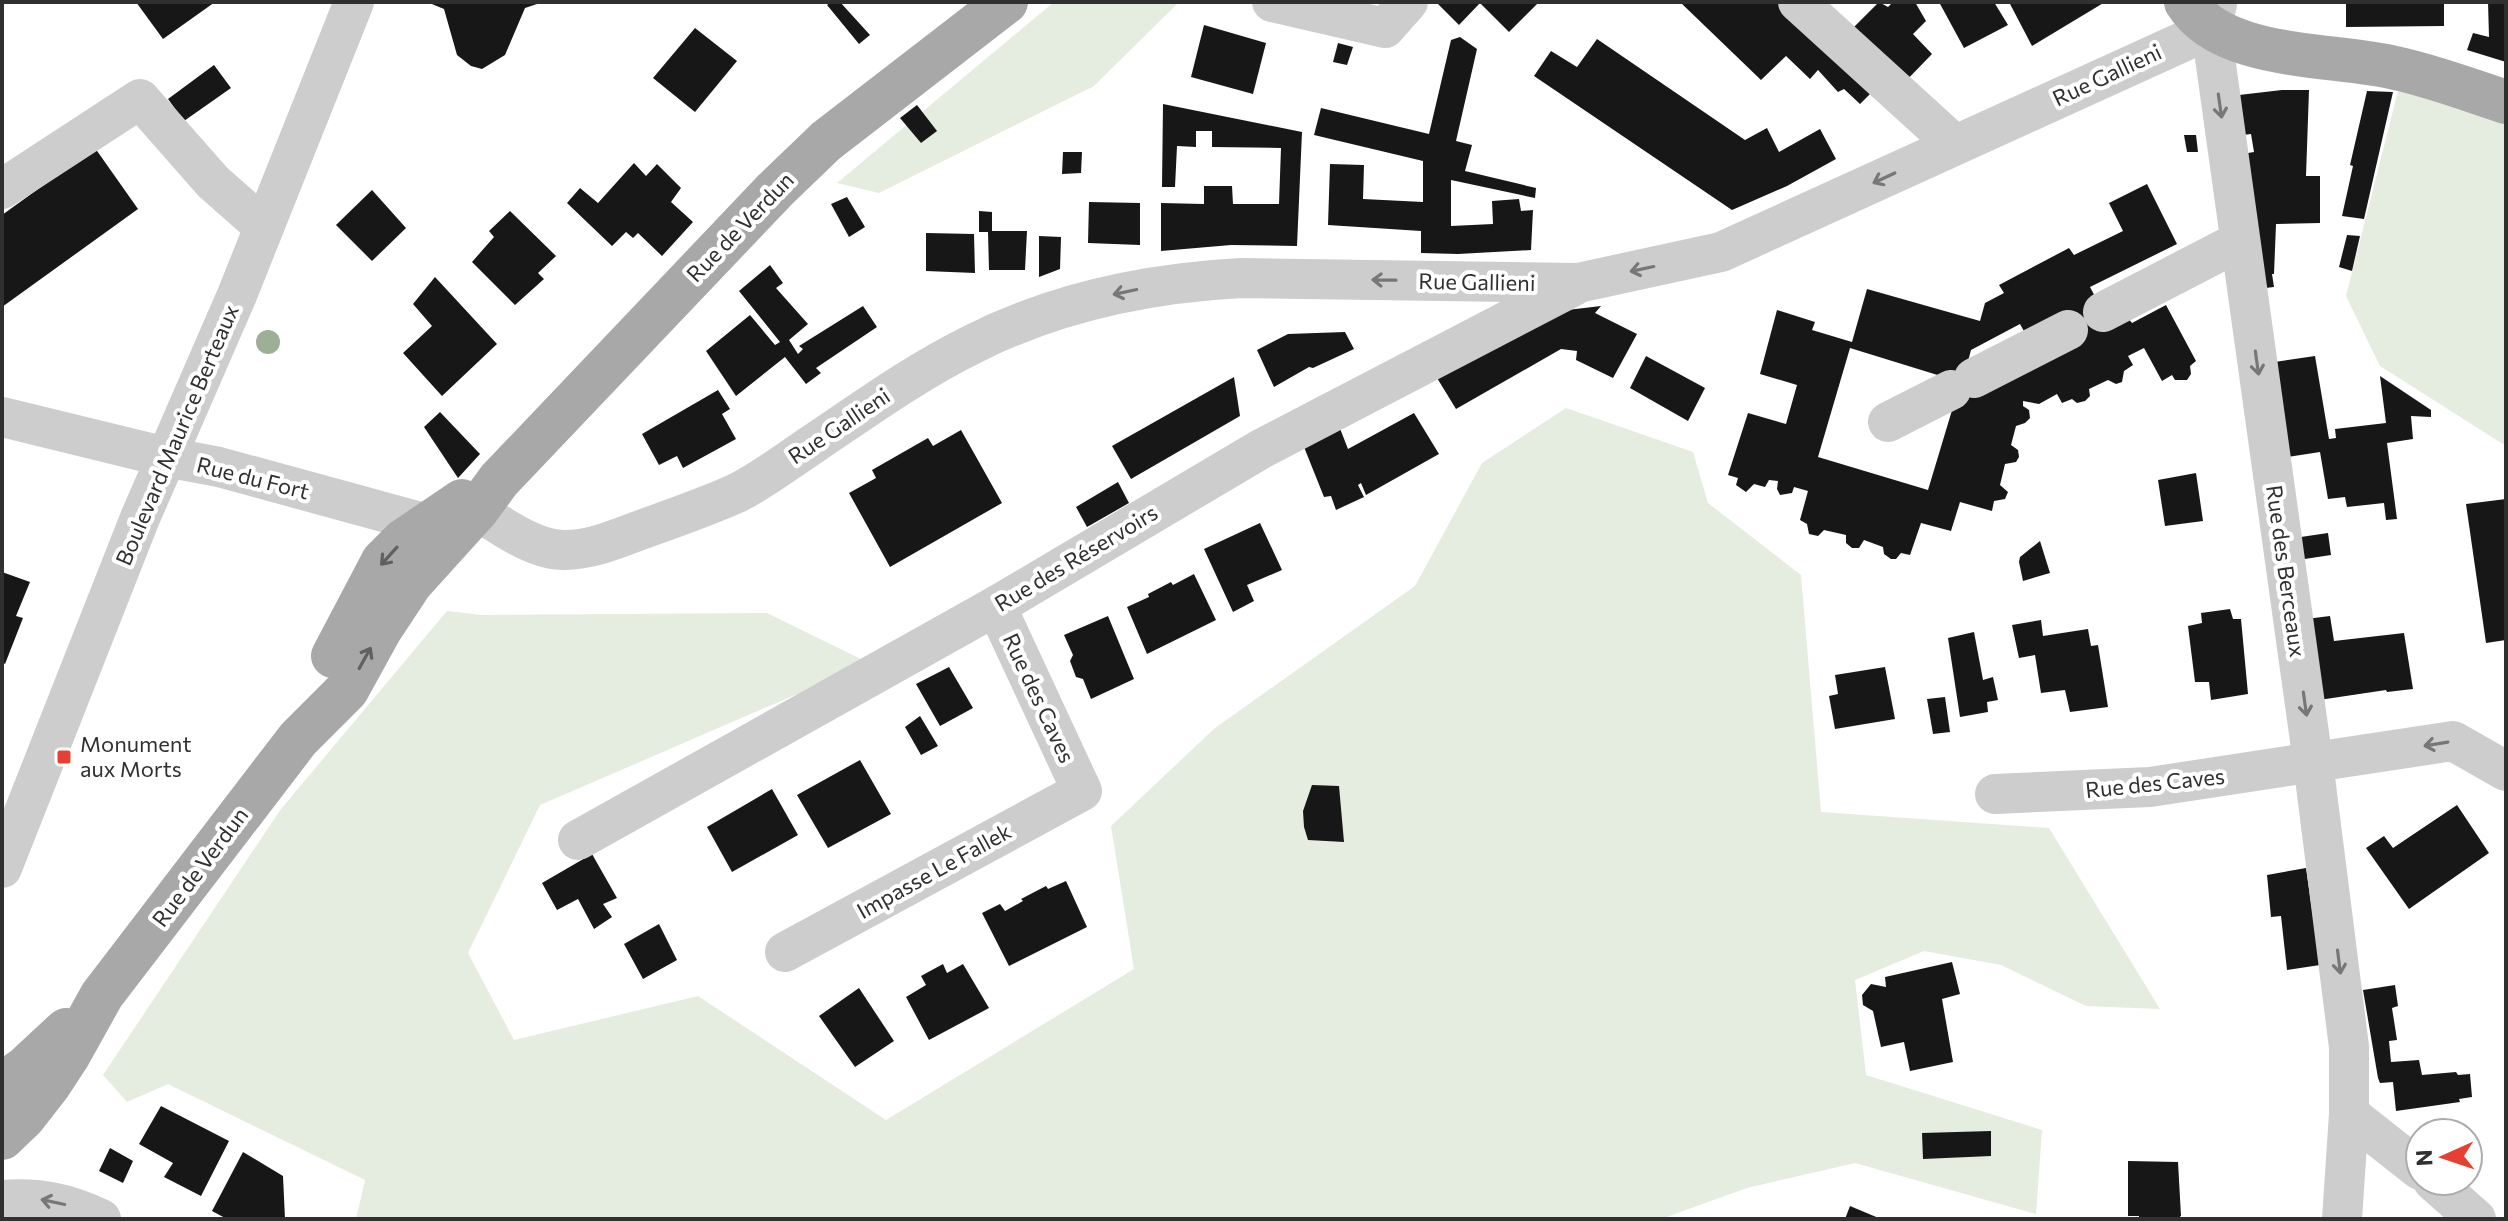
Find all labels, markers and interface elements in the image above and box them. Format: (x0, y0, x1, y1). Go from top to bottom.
street label: Rue Gallieni (2048, 38, 2166, 112)
one-way arrow (2213, 93, 2228, 118)
street label: Rue de Verdun (680, 166, 799, 287)
one-way arrow (1872, 171, 1896, 186)
one-way arrow (1630, 262, 1655, 277)
street label: Rue Gallieni (1418, 267, 1536, 296)
one-way arrow (1371, 273, 1398, 288)
one-way arrow (1112, 285, 1138, 300)
street label: Boulevard Maurice Berteaux (109, 300, 244, 569)
one-way arrow (2250, 350, 2265, 375)
street label: Rue Gallieni (783, 382, 895, 470)
street label: Rue du Fort (194, 451, 312, 505)
street label: Rue des Berceaux (2261, 483, 2312, 659)
street label: Rue des Réservoirs (989, 498, 1162, 617)
one-way arrow (380, 546, 399, 566)
street label: Rue des Caves (998, 629, 1081, 767)
one-way arrow (358, 647, 373, 671)
one-way arrow (2298, 691, 2313, 716)
place label: Monument aux Morts (80, 730, 191, 782)
one-way arrow (2424, 737, 2449, 752)
marker: Monument aux Morts (55, 748, 73, 766)
street label: Rue des Caves (2084, 762, 2226, 803)
street label: Rue de Verdun (146, 802, 253, 932)
street label: Impasse Le Fallek (852, 817, 1016, 924)
one-way arrow (2331, 948, 2346, 975)
north arrow (2404, 1117, 2484, 1197)
text: N (2410, 1149, 2437, 1167)
one-way arrow (40, 1194, 66, 1209)

